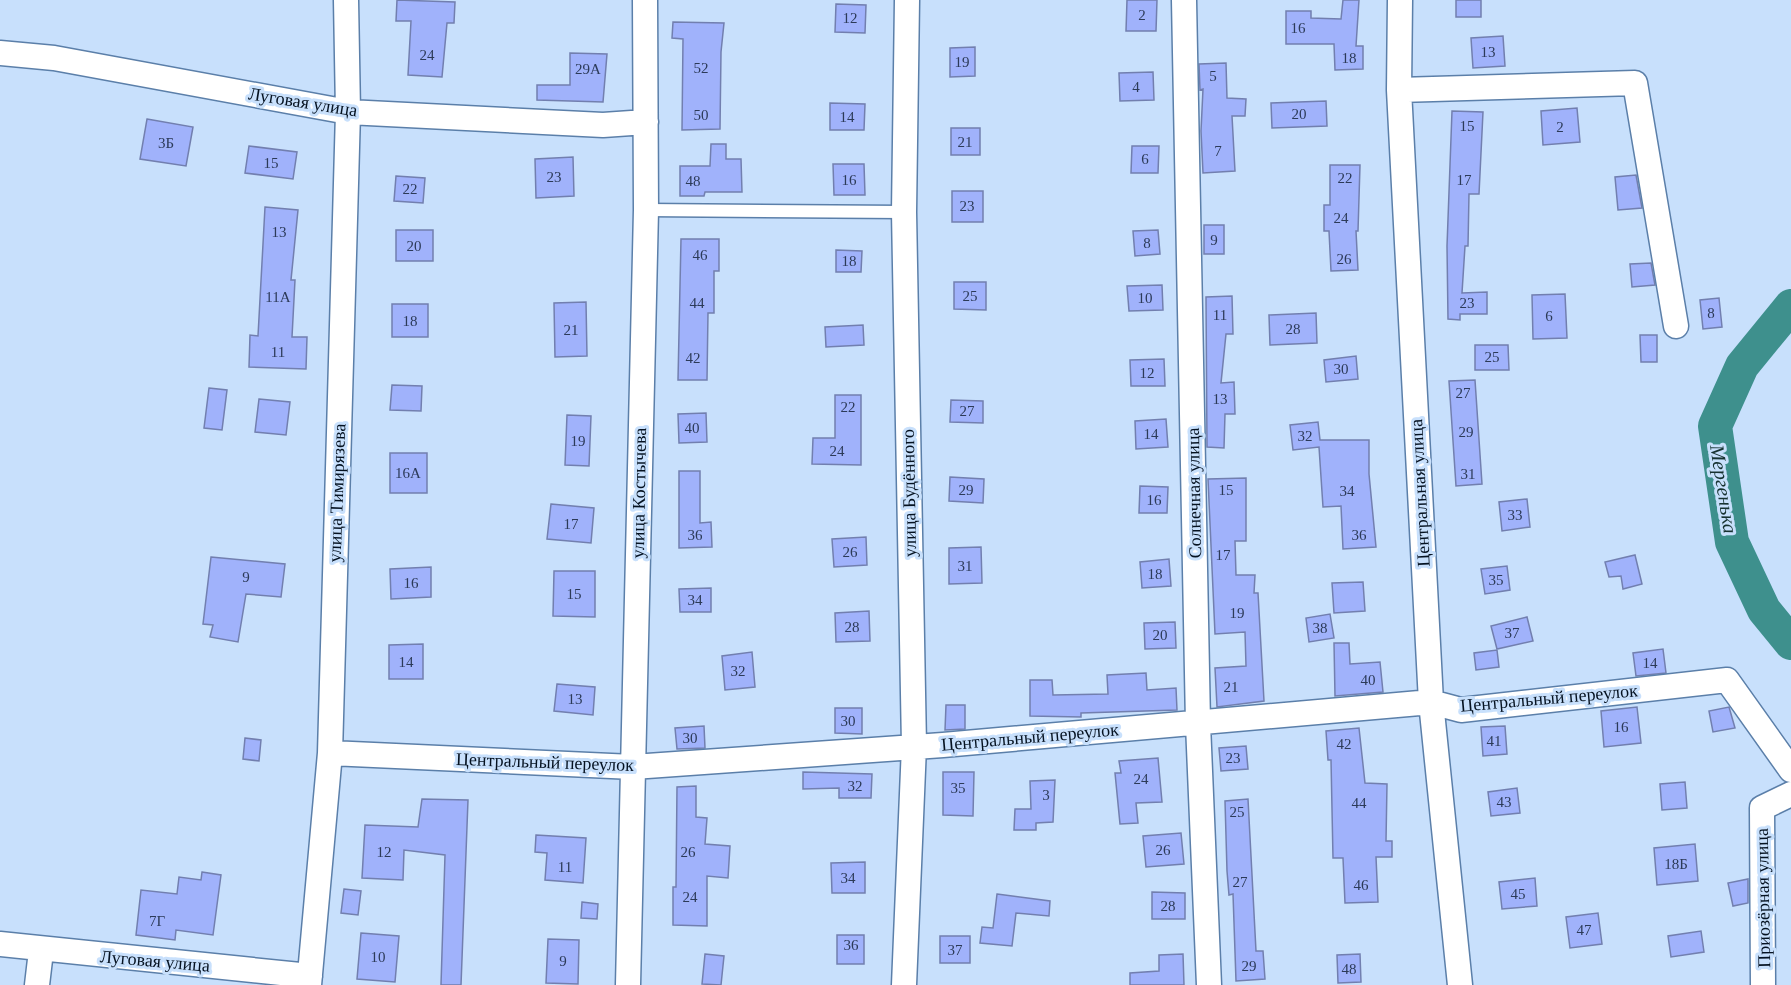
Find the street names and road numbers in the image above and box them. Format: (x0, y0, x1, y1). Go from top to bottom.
street label: Луговая улица (247, 84, 359, 120)
street label: Центральная улица (1406, 419, 1434, 567)
street label: улица Тимирязева (325, 423, 349, 563)
street label: улица Костычева (628, 427, 650, 559)
street label: Солнечная улица (1183, 427, 1205, 559)
street label: улица Будённого (898, 429, 920, 557)
street label: Центральный переулок (1459, 680, 1639, 716)
street label: Центральный переулок (940, 719, 1120, 755)
street label: Центральный переулок (456, 749, 635, 775)
street label: Приозёрная улица (1752, 828, 1774, 968)
street label: Луговая улица (99, 946, 211, 976)

